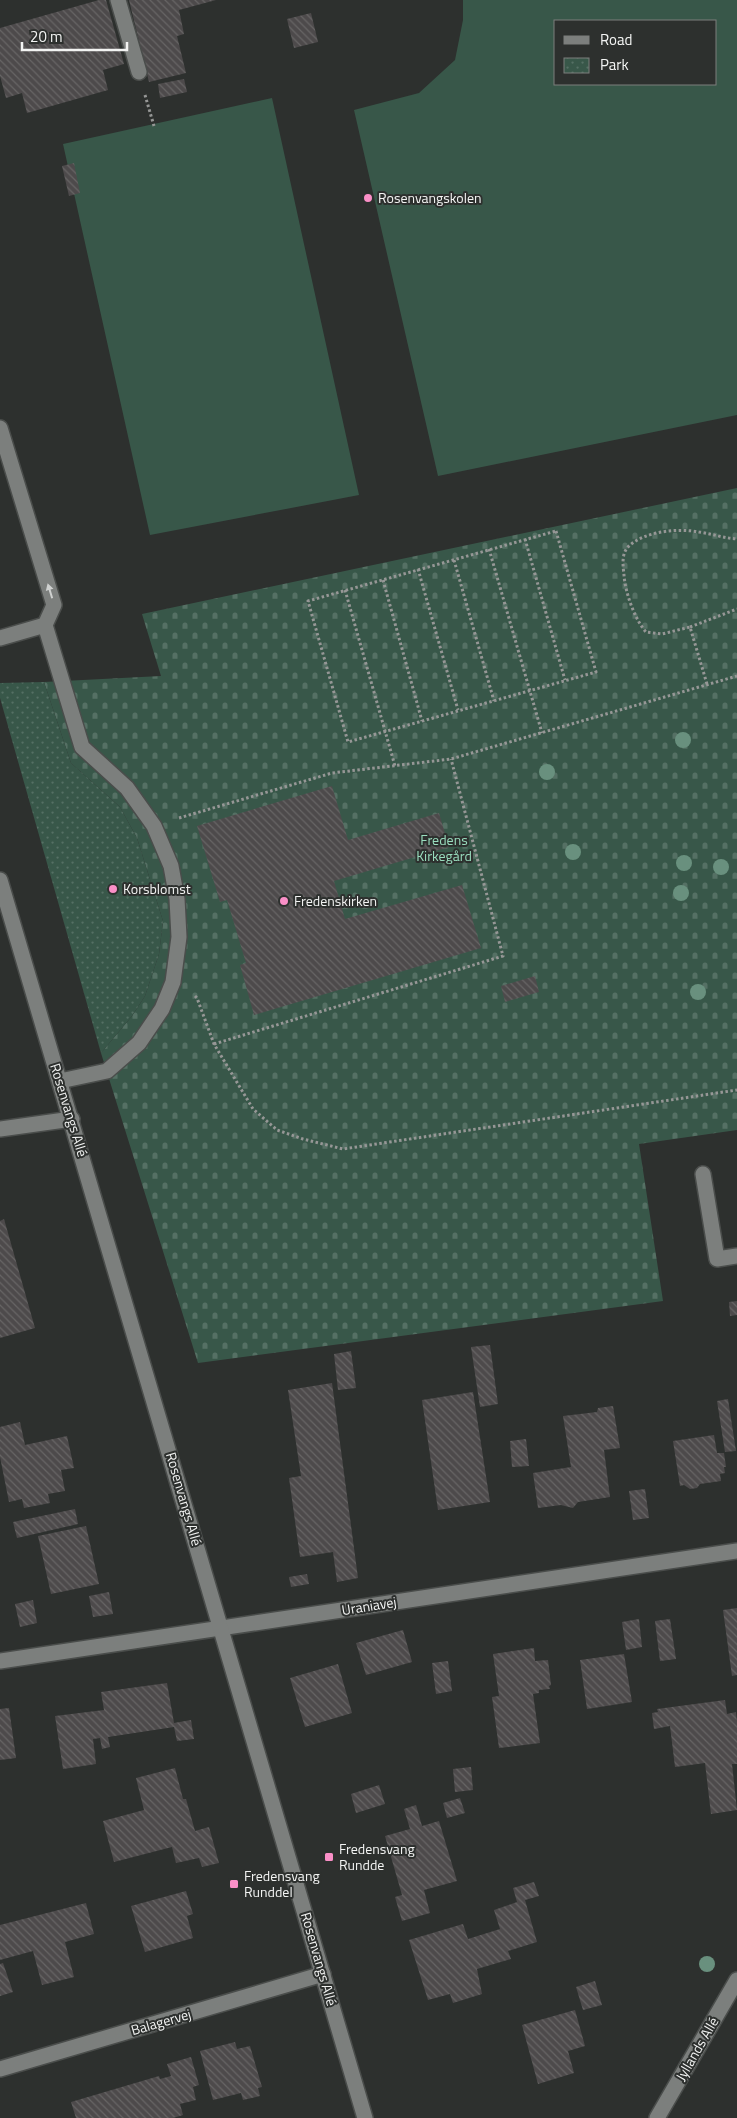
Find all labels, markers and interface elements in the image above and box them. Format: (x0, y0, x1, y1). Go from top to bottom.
scale bar (22, 20, 128, 52)
legend (554, 20, 717, 85)
text: 20 m (30, 25, 63, 48)
text: Road (600, 28, 632, 51)
text: Park (600, 53, 629, 76)
place label: Rosenvangskolen (378, 187, 482, 208)
marker: Rosenvangskolen (362, 192, 374, 204)
one-way arrow (45, 583, 53, 598)
park label: Fredens Kirkegård (416, 829, 472, 866)
place label: Korsblomst (123, 878, 191, 899)
marker: Korsblomst (107, 883, 119, 895)
place label: Fredenskirken (294, 890, 377, 911)
marker: Fredenskirken (278, 895, 290, 907)
street label: Rosenvangs Allé (45, 1061, 94, 1159)
street label: Rosenvangs Allé (161, 1449, 208, 1548)
street label: Uraniavej (340, 1591, 398, 1620)
place label: Fredensvang Rundde (339, 1838, 415, 1875)
marker: Fredensvang Rundde (323, 1851, 335, 1863)
place label: Fredensvang Runddel (244, 1865, 320, 1902)
marker: Fredensvang Runddel (228, 1878, 240, 1890)
street label: Rosenvangs Allé (296, 1909, 343, 2008)
street label: Balagervej (128, 2003, 193, 2040)
street label: Jyllands Allé (670, 2013, 723, 2085)

